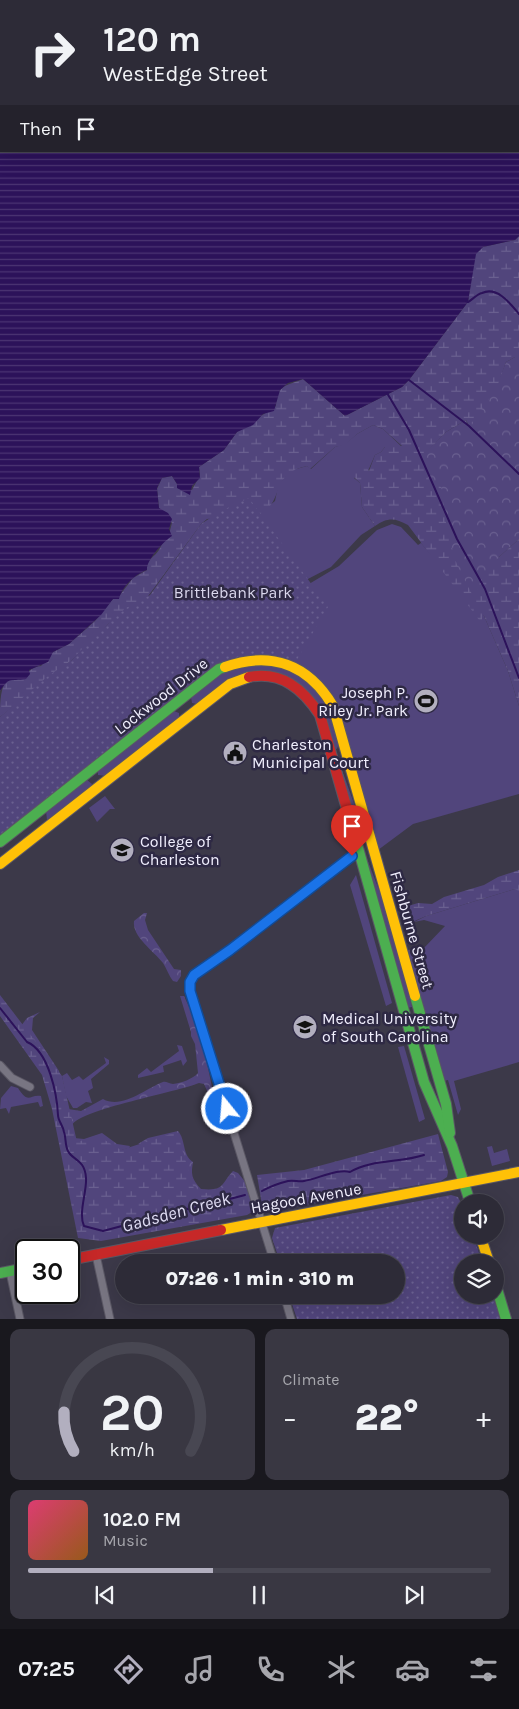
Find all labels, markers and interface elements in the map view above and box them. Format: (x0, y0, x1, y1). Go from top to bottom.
text: 120 m (103, 19, 201, 60)
icon: right (20, 20, 85, 85)
text: WestEdge Street (103, 61, 268, 87)
icon: arrive (72, 115, 100, 143)
text: Then (20, 118, 62, 140)
park label: Brittlebank Park (174, 583, 292, 602)
street label: Lockwood Drive (111, 654, 211, 738)
place label: Joseph P. Riley Jr. Park (318, 683, 408, 720)
sports icon: Joseph P. Riley Jr. Park (413, 688, 439, 714)
place label: Charleston Municipal Court (252, 735, 369, 772)
public building icon: Charleston Municipal Court (222, 740, 248, 766)
pin (331, 805, 373, 856)
icon: arrive (338, 812, 366, 840)
place label: College of Charleston (140, 832, 220, 869)
school or university icon: College of Charleston (109, 837, 135, 863)
street label: Fishburne Street (386, 869, 438, 991)
place label: Medical University of South Carolina (322, 1009, 457, 1046)
school or university icon: Medical University of South Carolina (292, 1014, 318, 1040)
position arrow (200, 1082, 252, 1134)
street label: Hagood Avenue (249, 1179, 363, 1217)
water label: Gadsden Creek (119, 1187, 233, 1237)
map controls (454, 1194, 504, 1304)
button: sound (454, 1194, 504, 1244)
speed limit sign: 30 (15, 1239, 80, 1304)
button: layers (454, 1254, 504, 1304)
text: 07:26 · 1 min · 310 m (166, 1268, 354, 1290)
text: Climate (283, 1370, 340, 1389)
text: 20 (100, 1382, 164, 1443)
text: 22° (354, 1395, 419, 1440)
text: − (283, 1401, 297, 1434)
text: + (476, 1401, 491, 1434)
text: km/h (110, 1440, 155, 1461)
text: 102.0 FM (103, 1509, 181, 1531)
text: Music (103, 1531, 148, 1550)
icon: previous (91, 1581, 119, 1609)
icon: pause (245, 1581, 273, 1609)
icon: next (400, 1581, 428, 1609)
icon: directions (111, 1652, 146, 1687)
icon: music (182, 1652, 217, 1687)
icon: phone (253, 1652, 288, 1687)
icon: climate (324, 1652, 359, 1687)
icon: car (395, 1652, 430, 1687)
icon: filters (466, 1652, 501, 1687)
text: 07:25 (18, 1656, 75, 1682)

